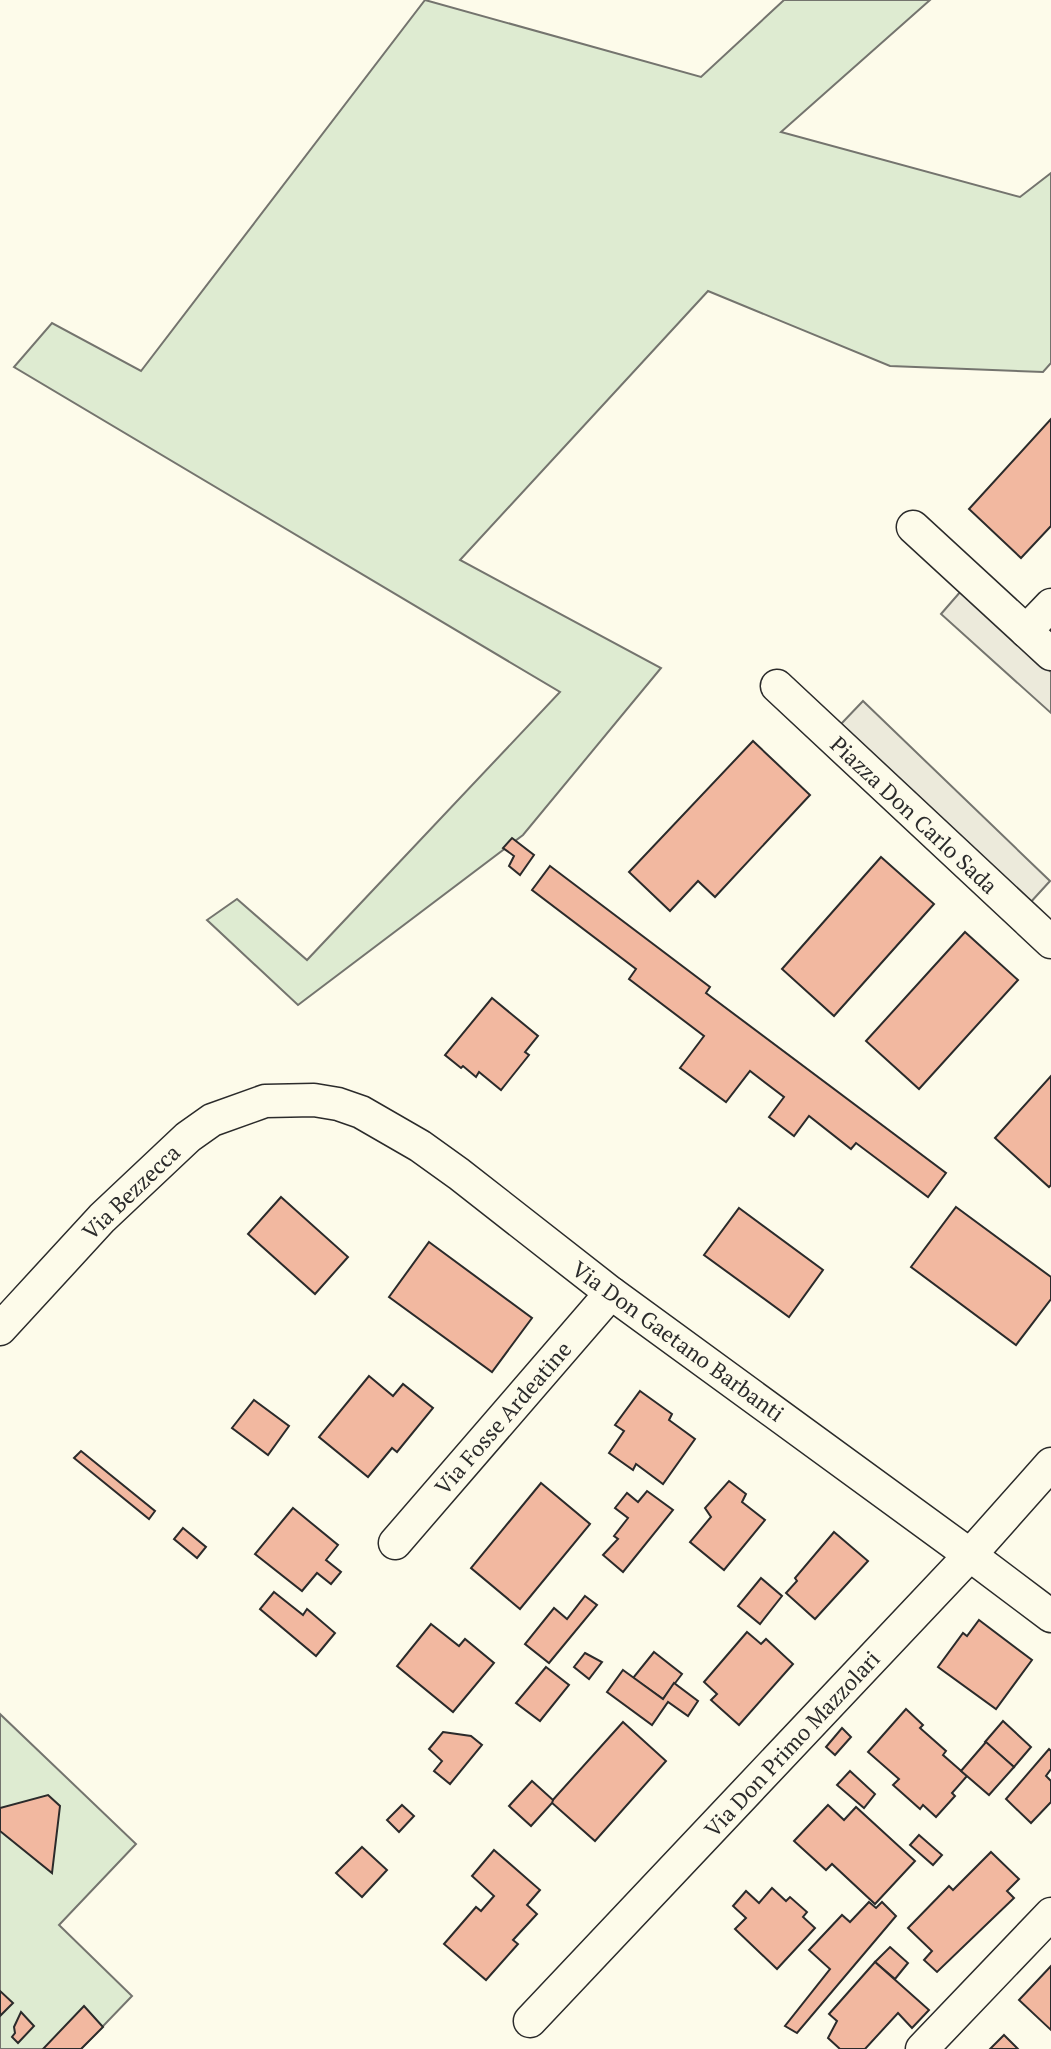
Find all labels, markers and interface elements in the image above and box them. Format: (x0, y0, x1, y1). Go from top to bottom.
street label: Piazza Don Carlo Sada (825, 730, 1004, 900)
street label: Via Bezzecca (75, 1138, 186, 1246)
street label: Via Don Gaetano Barbanti (566, 1254, 790, 1427)
street label: Via Fosse Ardeatine (428, 1335, 577, 1500)
street label: Via Don Primo Mazzolari (698, 1644, 886, 1843)

